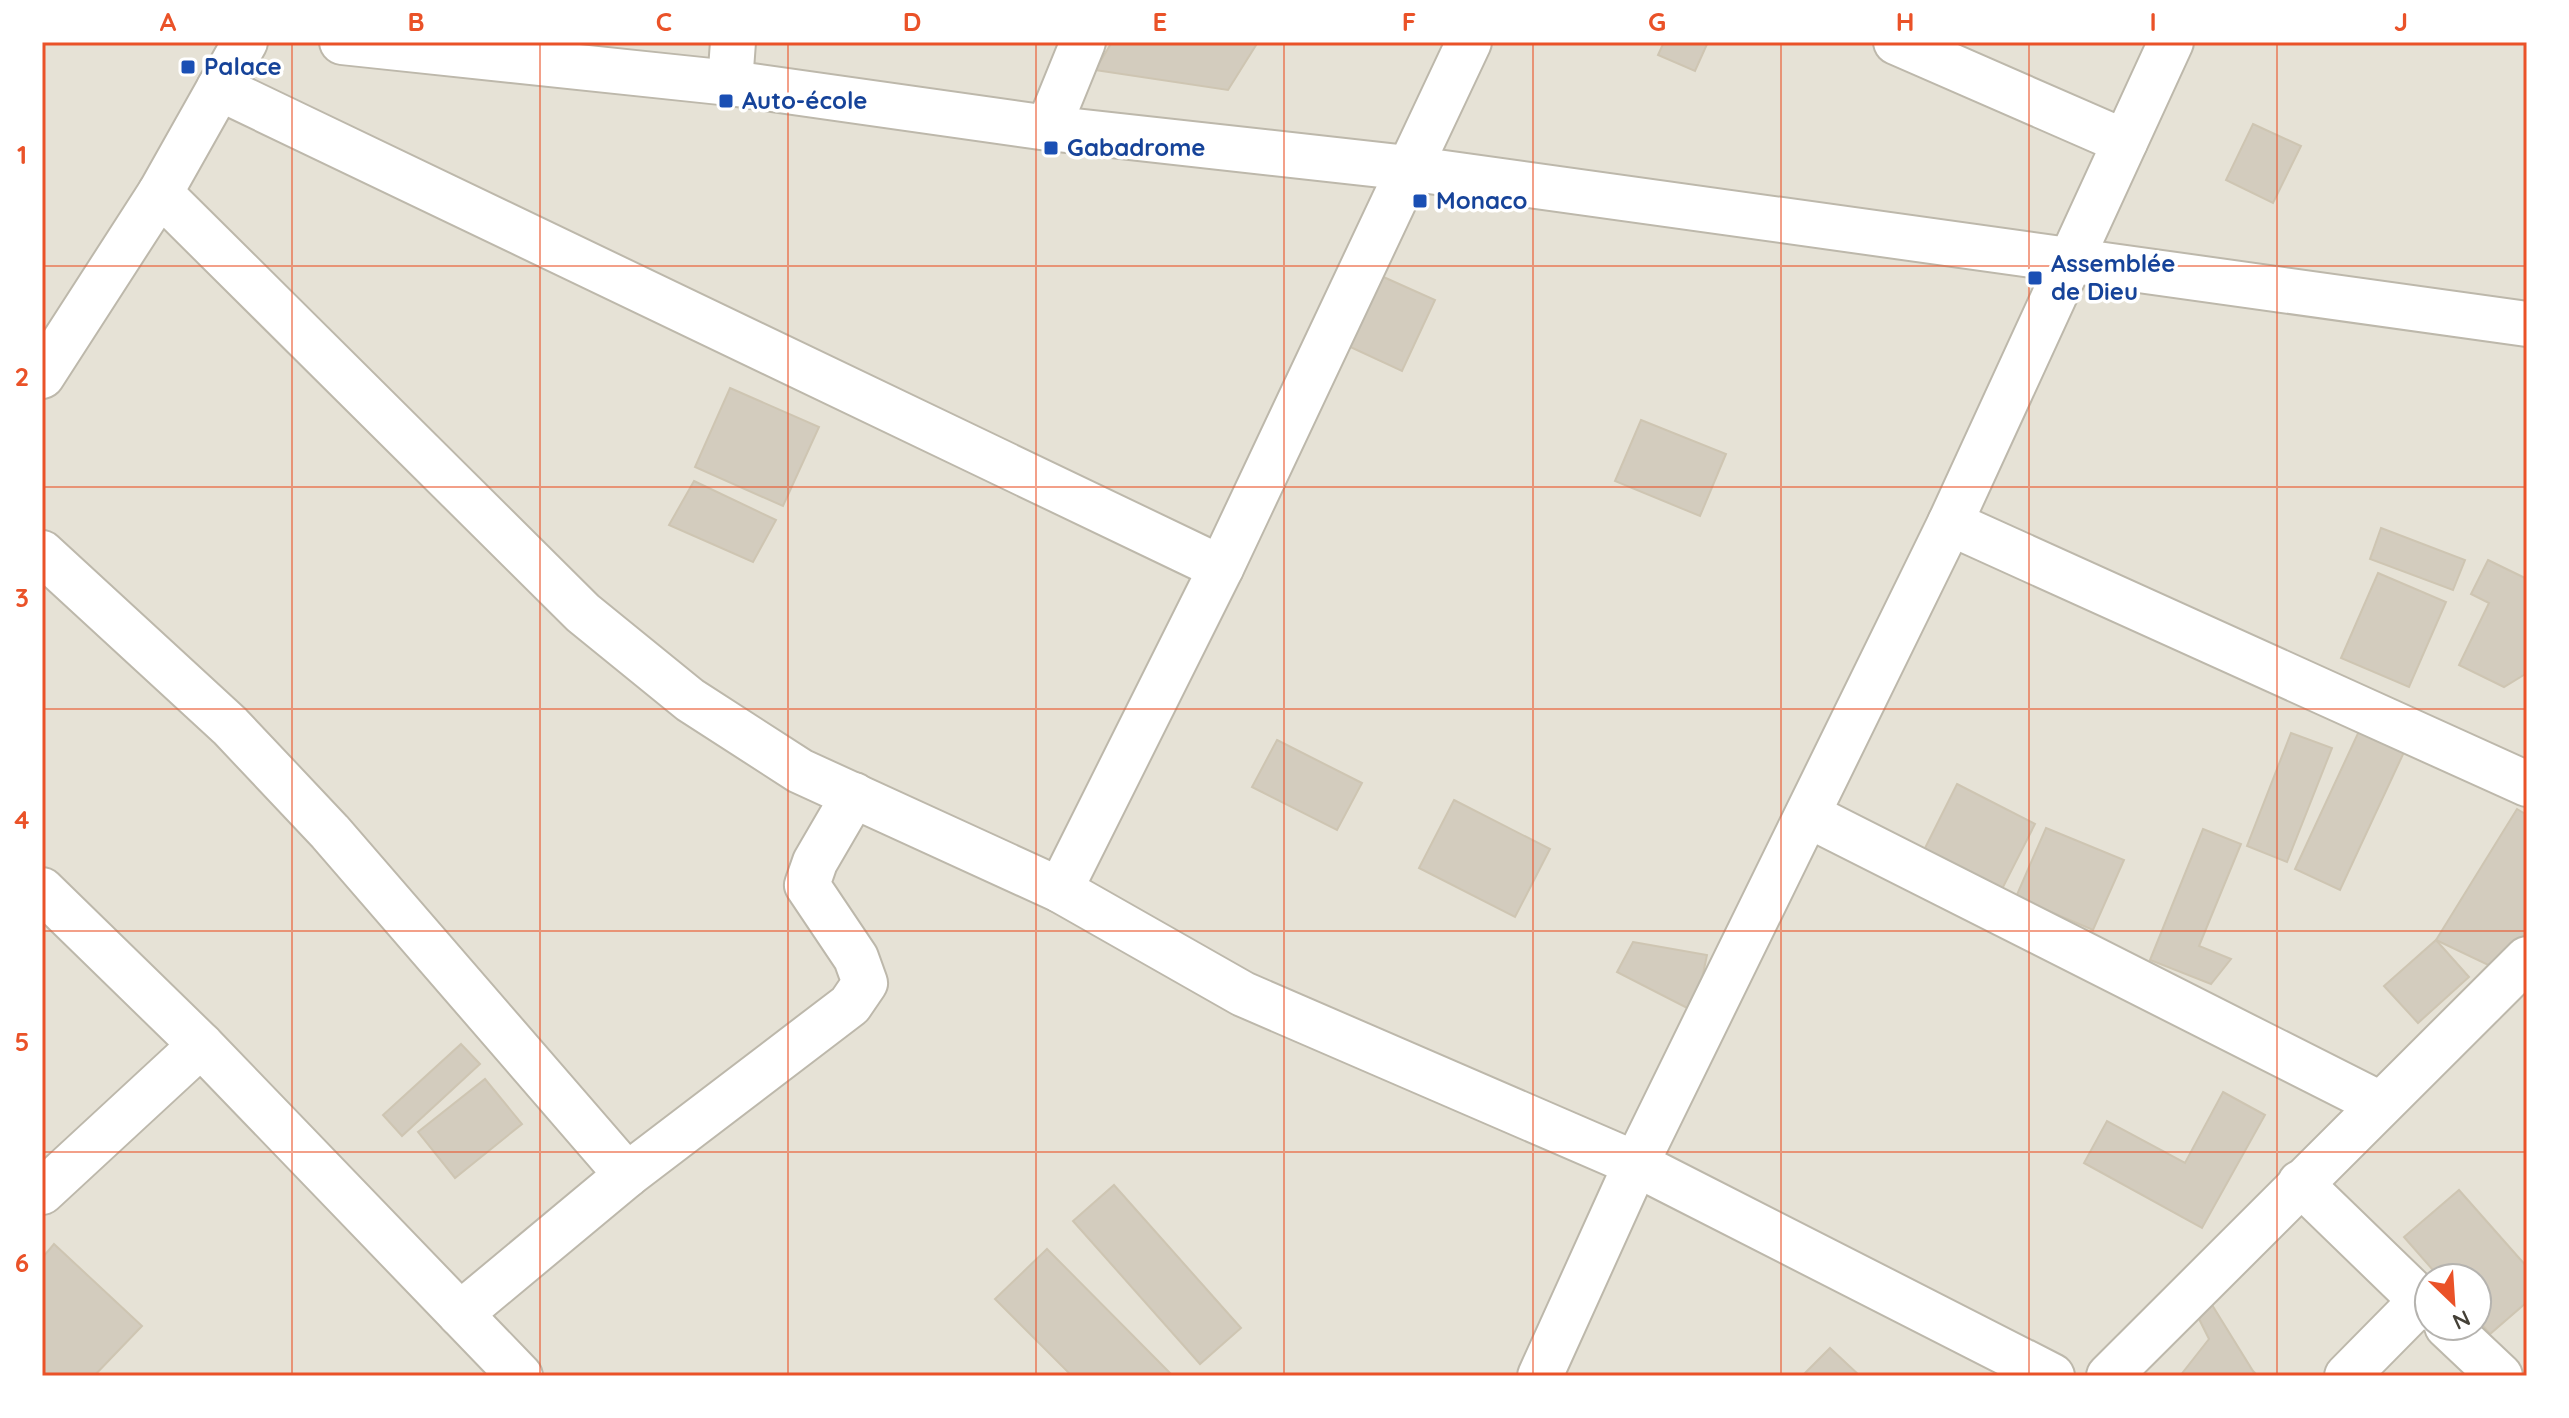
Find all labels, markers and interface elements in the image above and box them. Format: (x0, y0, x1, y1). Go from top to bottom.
text: A (160, 5, 177, 38)
text: B (407, 5, 425, 38)
text: C (656, 5, 672, 38)
text: D (903, 5, 921, 38)
text: E (1153, 5, 1167, 38)
text: F (1402, 5, 1416, 38)
text: G (1648, 5, 1666, 38)
text: H (1896, 5, 1914, 38)
text: I (2149, 5, 2157, 38)
text: J (2394, 5, 2408, 38)
place label: Palace (204, 51, 282, 81)
marker: Palace (179, 58, 197, 76)
place label: Auto-école (742, 85, 867, 115)
marker: Auto-école (717, 92, 735, 110)
place label: Gabadrome (1067, 132, 1205, 162)
text: 1 (17, 138, 27, 171)
marker: Gabadrome (1042, 139, 1060, 157)
place label: Monaco (1436, 185, 1527, 215)
marker: Monaco (1411, 192, 1429, 210)
place label: Assemblée de Dieu (2051, 248, 2175, 306)
marker: Assemblée de Dieu (2026, 269, 2044, 287)
text: 2 (15, 360, 29, 393)
text: 3 (15, 581, 29, 614)
text: 4 (14, 803, 30, 836)
text: 5 (15, 1025, 29, 1058)
text: 6 (15, 1246, 29, 1279)
north arrow (2413, 1262, 2493, 1342)
text: N (2448, 1304, 2475, 1336)

